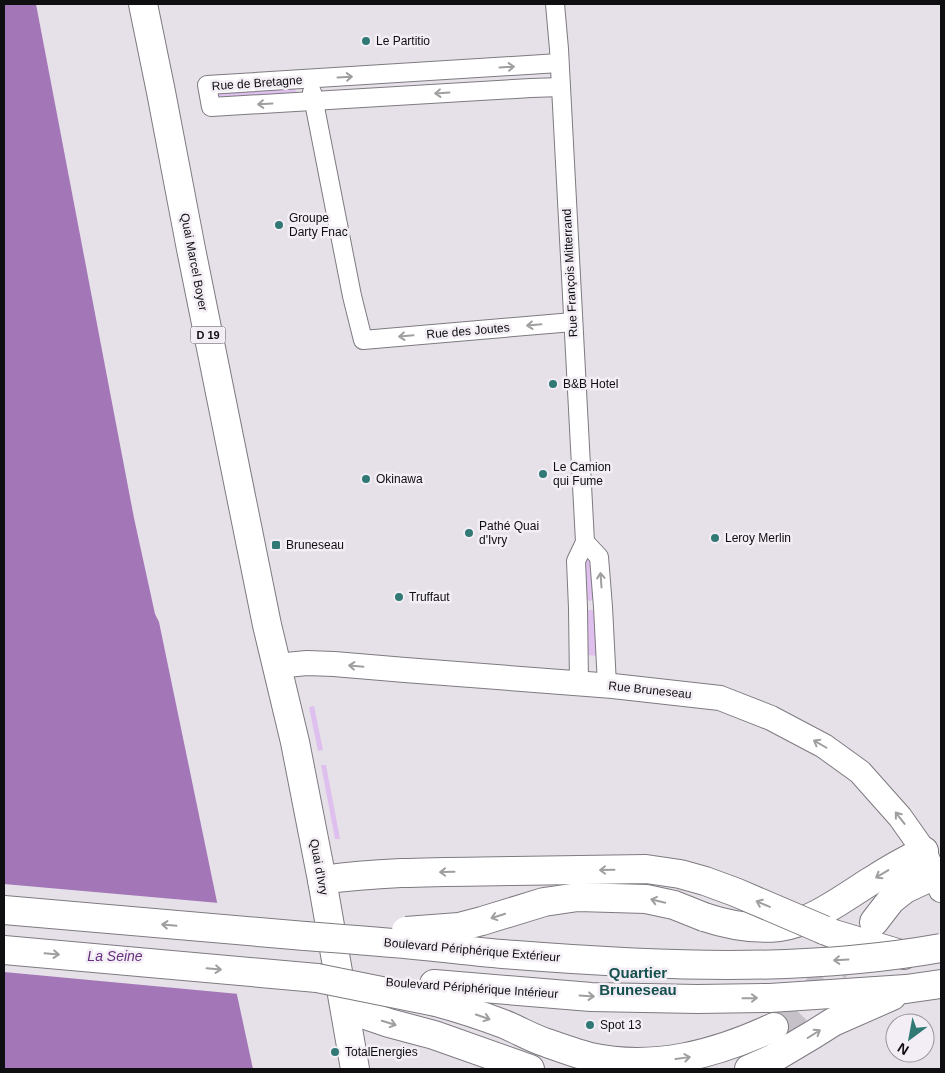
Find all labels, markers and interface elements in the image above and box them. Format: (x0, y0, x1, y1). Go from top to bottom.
place label: Le Partitio (376, 34, 430, 48)
marker: Le Partitio (360, 35, 372, 47)
one-way arrow (499, 63, 515, 72)
one-way arrow (336, 72, 352, 81)
street label: Rue de Bretagne (211, 73, 303, 93)
one-way arrow (434, 89, 450, 98)
one-way arrow (257, 100, 273, 109)
street label: Rue François Mitterrand (560, 208, 580, 338)
place label: Groupe Darty Fnac (289, 211, 348, 239)
street label: Quai Marcel Boyer (178, 212, 210, 312)
marker: Groupe Darty Fnac (273, 219, 285, 231)
street label: Rue des Joutes (426, 320, 510, 342)
one-way arrow (527, 320, 543, 330)
road number: D 19 (190, 326, 226, 344)
one-way arrow (398, 332, 414, 341)
place label: B&B Hotel (563, 377, 618, 391)
marker: B&B Hotel (547, 378, 559, 390)
place label: Le Camion qui Fume (553, 460, 611, 488)
marker: Le Camion qui Fume (537, 468, 549, 480)
place label: Okinawa (376, 472, 423, 486)
marker: Okinawa (360, 473, 372, 485)
place label: Pathé Quai d'Ivry (479, 519, 539, 547)
marker: Pathé Quai d'Ivry (463, 527, 475, 539)
place label: Leroy Merlin (725, 531, 791, 545)
marker: Leroy Merlin (709, 532, 721, 544)
place label: Bruneseau (286, 538, 344, 552)
marker: Bruneseau (270, 539, 282, 551)
one-way arrow (596, 572, 606, 588)
place label: Truffaut (409, 590, 450, 604)
marker: Truffaut (393, 591, 405, 603)
one-way arrow (349, 661, 365, 671)
street label: Rue Bruneseau (608, 679, 692, 701)
one-way arrow (813, 739, 828, 749)
one-way arrow (895, 812, 906, 825)
street label: Quai d'Ivry (307, 838, 331, 896)
one-way arrow (599, 865, 615, 875)
one-way arrow (439, 867, 455, 877)
one-way arrow (875, 870, 889, 880)
one-way arrow (650, 896, 666, 905)
one-way arrow (756, 899, 771, 909)
one-way arrow (491, 912, 506, 921)
one-way arrow (161, 920, 177, 929)
street label: Boulevard Périphérique Extérieur (383, 935, 561, 965)
water label: La Seine (87, 948, 143, 964)
one-way arrow (44, 950, 60, 959)
one-way arrow (833, 956, 849, 965)
one-way arrow (206, 964, 222, 974)
district label: Quartier Bruneseau (599, 964, 677, 998)
street label: Boulevard Périphérique Intérieur (385, 975, 559, 1001)
one-way arrow (579, 992, 595, 1001)
one-way arrow (741, 993, 757, 1003)
one-way arrow (474, 1013, 490, 1022)
north arrow (885, 1013, 935, 1063)
place label: Spot 13 (600, 1018, 642, 1032)
one-way arrow (381, 1019, 397, 1029)
marker: Spot 13 (584, 1019, 596, 1031)
one-way arrow (807, 1029, 821, 1039)
text: N (895, 1040, 912, 1058)
place label: TotalEnergies (345, 1045, 418, 1059)
marker: TotalEnergies (329, 1046, 341, 1058)
one-way arrow (675, 1053, 691, 1063)

